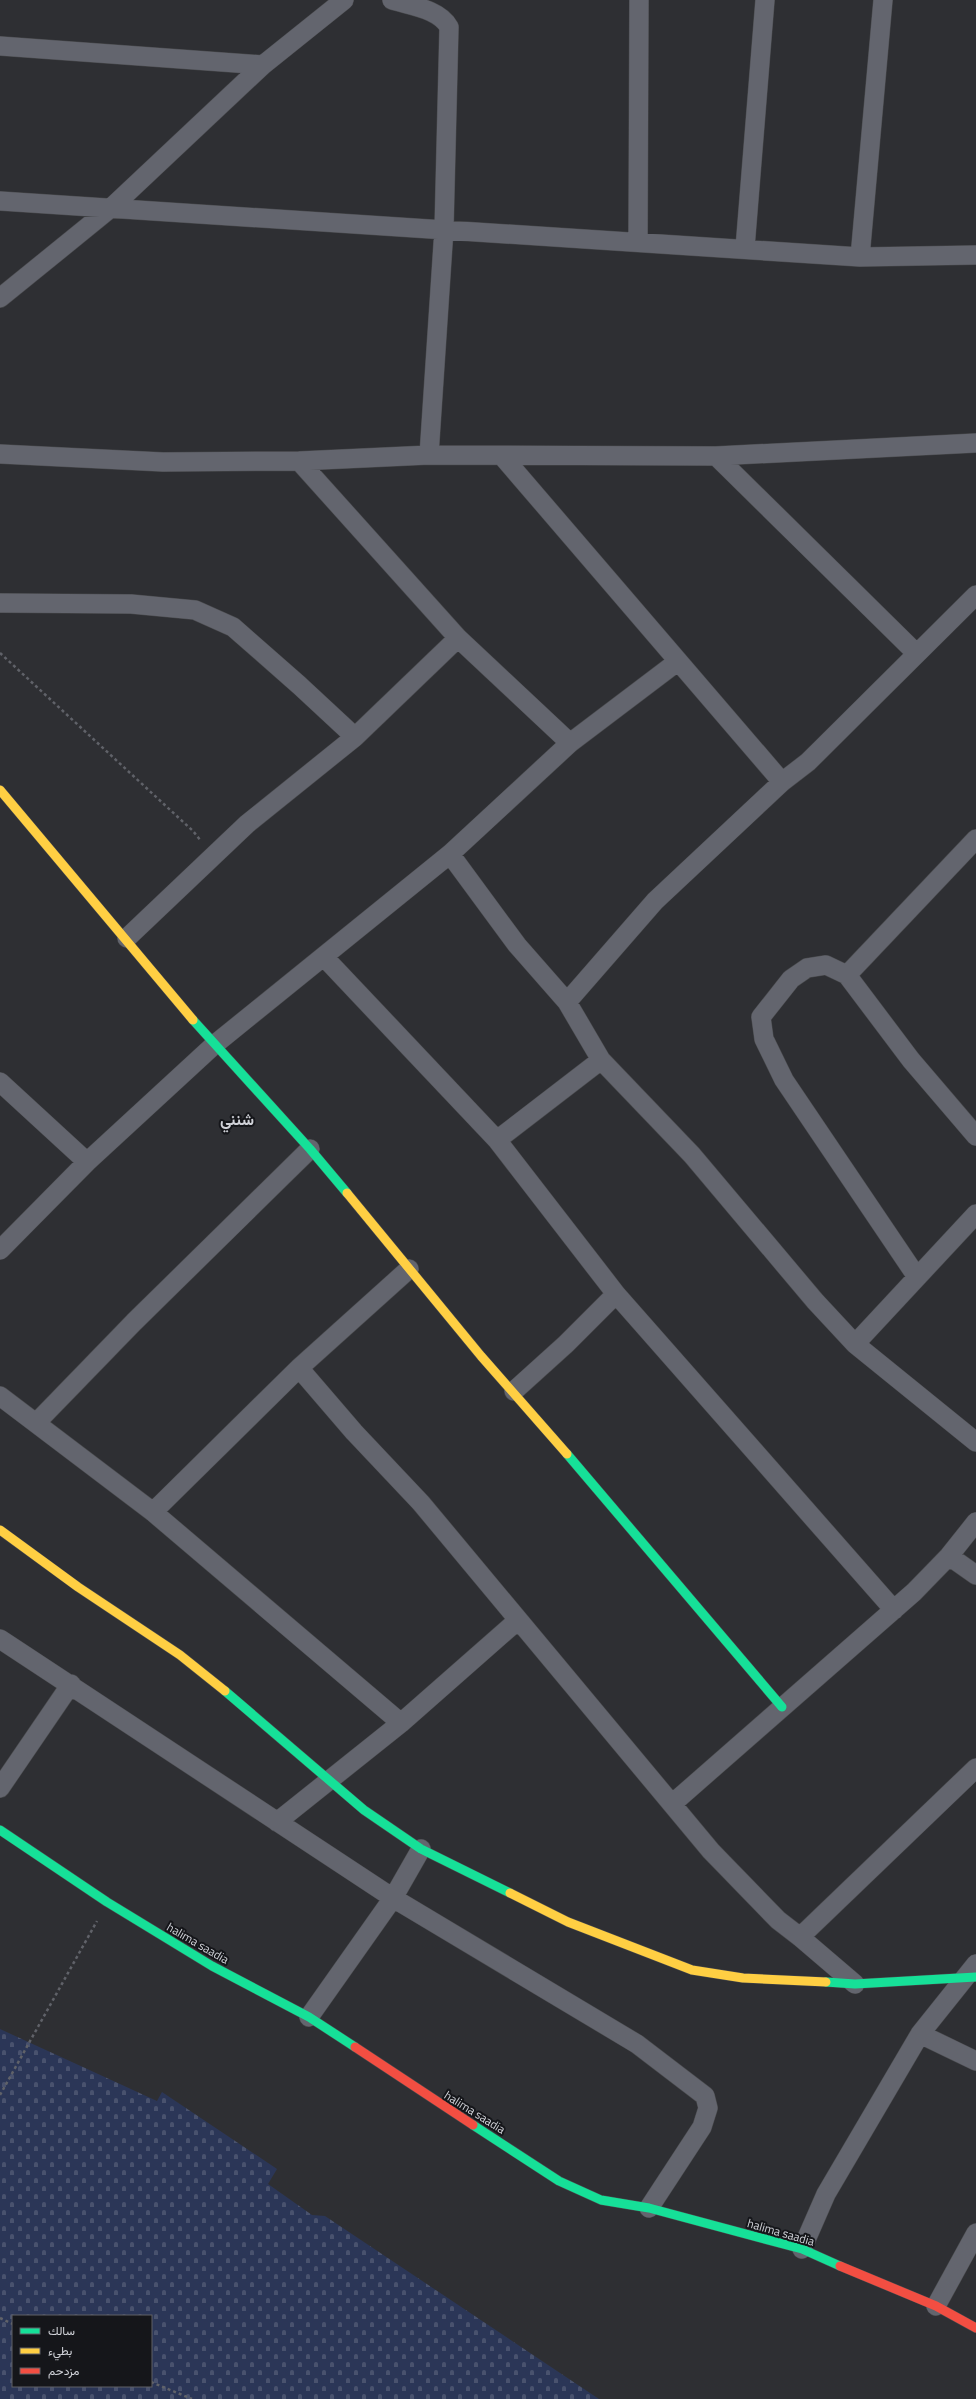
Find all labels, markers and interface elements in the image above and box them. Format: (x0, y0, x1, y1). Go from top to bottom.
district label: شنني (220, 1107, 254, 1133)
street label: halima saadia (163, 1917, 233, 1969)
street label: halima saadia (441, 2086, 509, 2138)
street label: halima saadia (745, 2213, 817, 2251)
legend (12, 2315, 152, 2387)
text: سالك (48, 2321, 75, 2340)
text: بطيء (48, 2341, 72, 2361)
text: مزدحم (48, 2361, 79, 2380)

